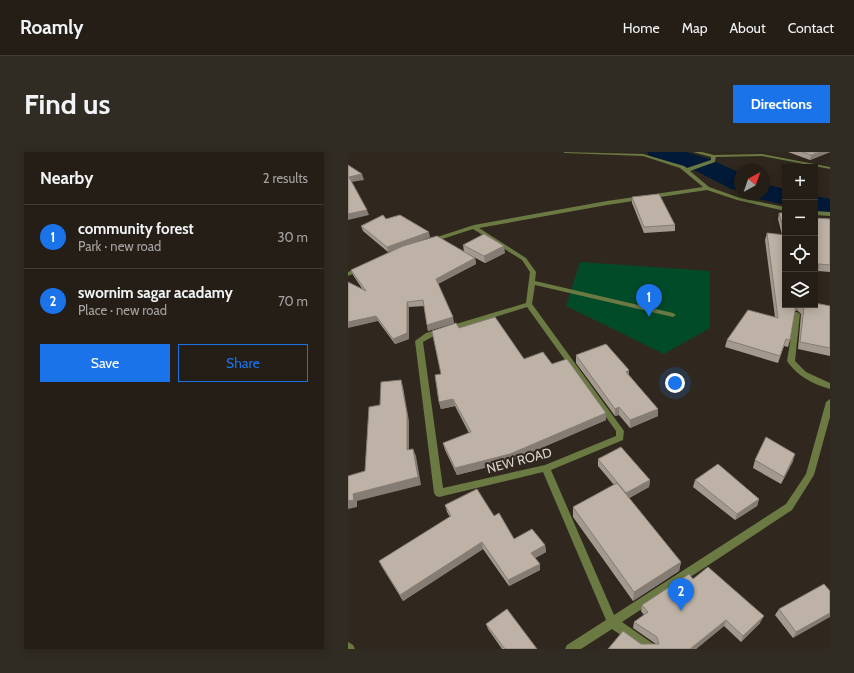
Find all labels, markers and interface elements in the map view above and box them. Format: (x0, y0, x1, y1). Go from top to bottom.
text: Roamly (20, 16, 83, 39)
text: Home (623, 19, 660, 37)
text: Map (682, 19, 707, 37)
text: About (729, 19, 766, 37)
text: Contact (788, 19, 834, 37)
button: Directions (733, 85, 830, 123)
text: Find us (24, 87, 110, 121)
north arrow (734, 164, 770, 200)
map controls (782, 164, 818, 308)
button: + (782, 164, 818, 200)
text: Nearby (40, 168, 93, 188)
text: 2 results (263, 170, 308, 186)
button: − (782, 200, 818, 236)
text: community forest (78, 220, 194, 238)
text: 1 (51, 229, 55, 245)
text: 30 m (278, 229, 308, 245)
button: locate (782, 236, 818, 272)
text: Park · new road (78, 238, 161, 254)
button: layers (782, 272, 818, 308)
text: swornim sagar acadamy (78, 284, 233, 302)
pin: 1 (636, 284, 662, 317)
text: 2 (50, 293, 56, 309)
text: 70 m (278, 293, 308, 309)
text: Place · new road (78, 302, 167, 318)
button: Save (40, 344, 170, 382)
button: Share (178, 344, 308, 382)
your location (665, 373, 685, 393)
street label: NEW ROAD (485, 444, 553, 476)
pin: 2 (668, 578, 694, 611)

